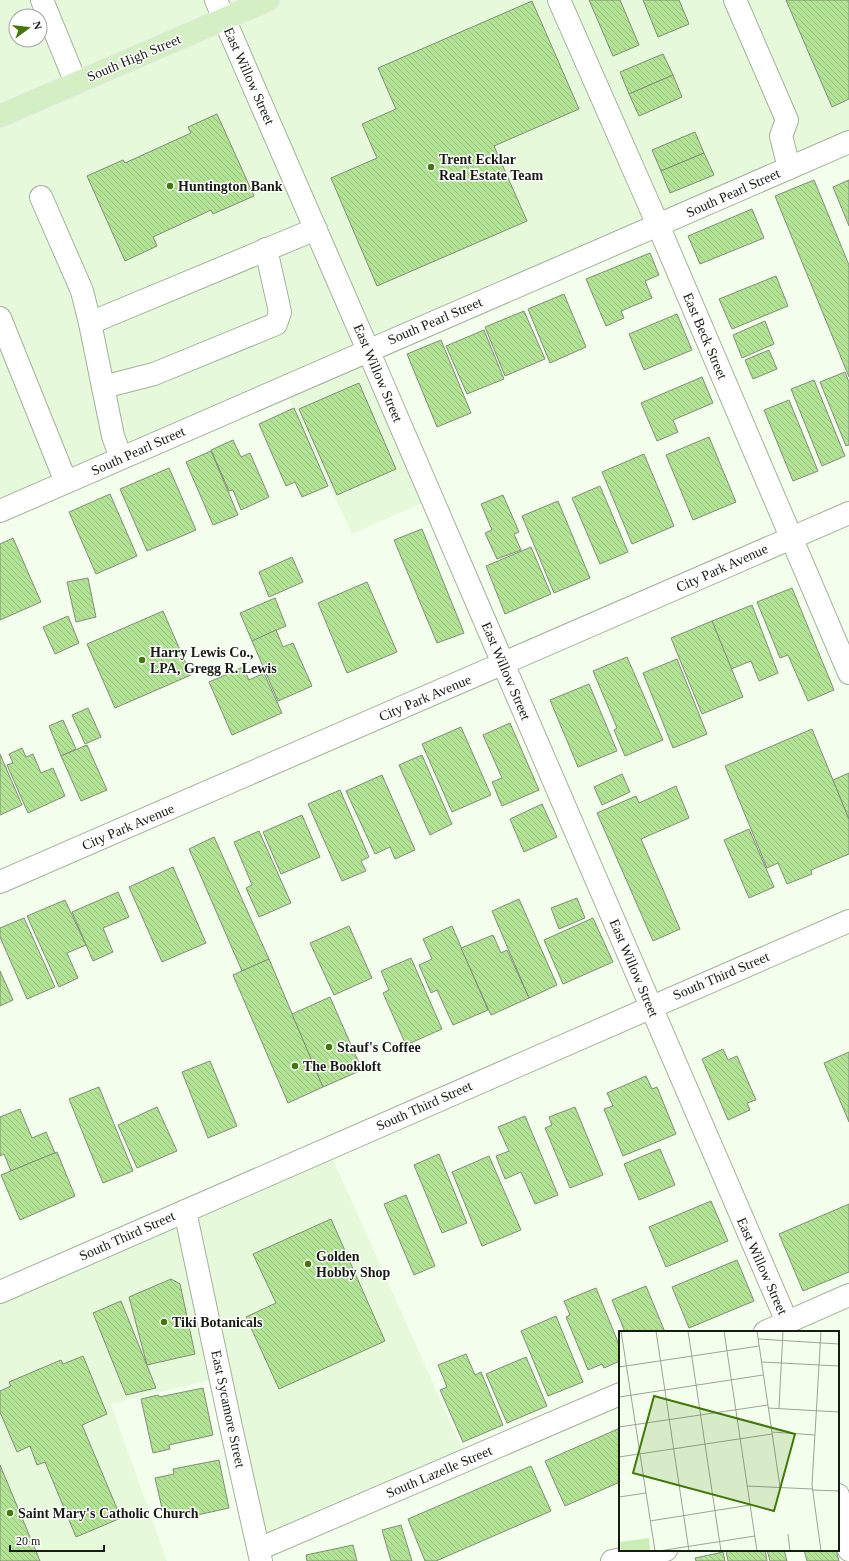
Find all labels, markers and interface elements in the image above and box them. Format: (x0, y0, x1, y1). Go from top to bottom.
north arrow (8, 8, 48, 48)
text: N (31, 20, 44, 31)
street label: East Willow Street (221, 25, 277, 127)
street label: South High Street (85, 31, 183, 85)
place label: Trent Ecklar Real Estate Team (439, 152, 544, 183)
marker: Trent Ecklar Real Estate Team (426, 162, 436, 172)
street label: South Pearl Street (684, 166, 782, 220)
place label: Huntington Bank (178, 179, 283, 194)
marker: Huntington Bank (165, 181, 175, 191)
street label: East Beck Street (680, 290, 730, 382)
street label: South Pearl Street (386, 294, 485, 348)
street label: East Willow Street (351, 322, 405, 424)
street label: South Pearl Street (89, 424, 187, 478)
street label: City Park Avenue (674, 541, 770, 595)
street label: East Willow Street (479, 620, 533, 722)
place label: Harry Lewis Co., LPA, Gregg R. Lewis (150, 645, 277, 676)
marker: Harry Lewis Co., LPA, Gregg R. Lewis (137, 655, 147, 665)
street label: City Park Avenue (377, 672, 473, 724)
street label: City Park Avenue (80, 801, 176, 853)
street label: East Willow Street (607, 917, 661, 1019)
street label: South Third Street (671, 949, 772, 1003)
place label: Stauf's Coffee (337, 1040, 421, 1055)
marker: Stauf's Coffee (324, 1042, 334, 1052)
place label: The Bookloft (303, 1059, 382, 1074)
marker: The Bookloft (290, 1061, 300, 1071)
street label: South Third Street (374, 1078, 474, 1134)
street label: South Third Street (77, 1208, 177, 1264)
street label: East Willow Street (734, 1215, 790, 1317)
place label: Golden Hobby Shop (316, 1249, 391, 1280)
marker: Golden Hobby Shop (303, 1259, 313, 1269)
place label: Tiki Botanicals (172, 1315, 263, 1330)
marker: Tiki Botanicals (159, 1317, 169, 1327)
inset map (619, 1331, 839, 1551)
street label: East Sycamore Street (208, 1349, 248, 1469)
street label: South Lazelle Street (384, 1443, 494, 1501)
place label: Saint Mary's Catholic Church (18, 1506, 199, 1521)
marker: Saint Mary's Catholic Church (5, 1508, 15, 1518)
scale bar (10, 1527, 104, 1553)
text: 20 m (16, 1534, 41, 1548)

